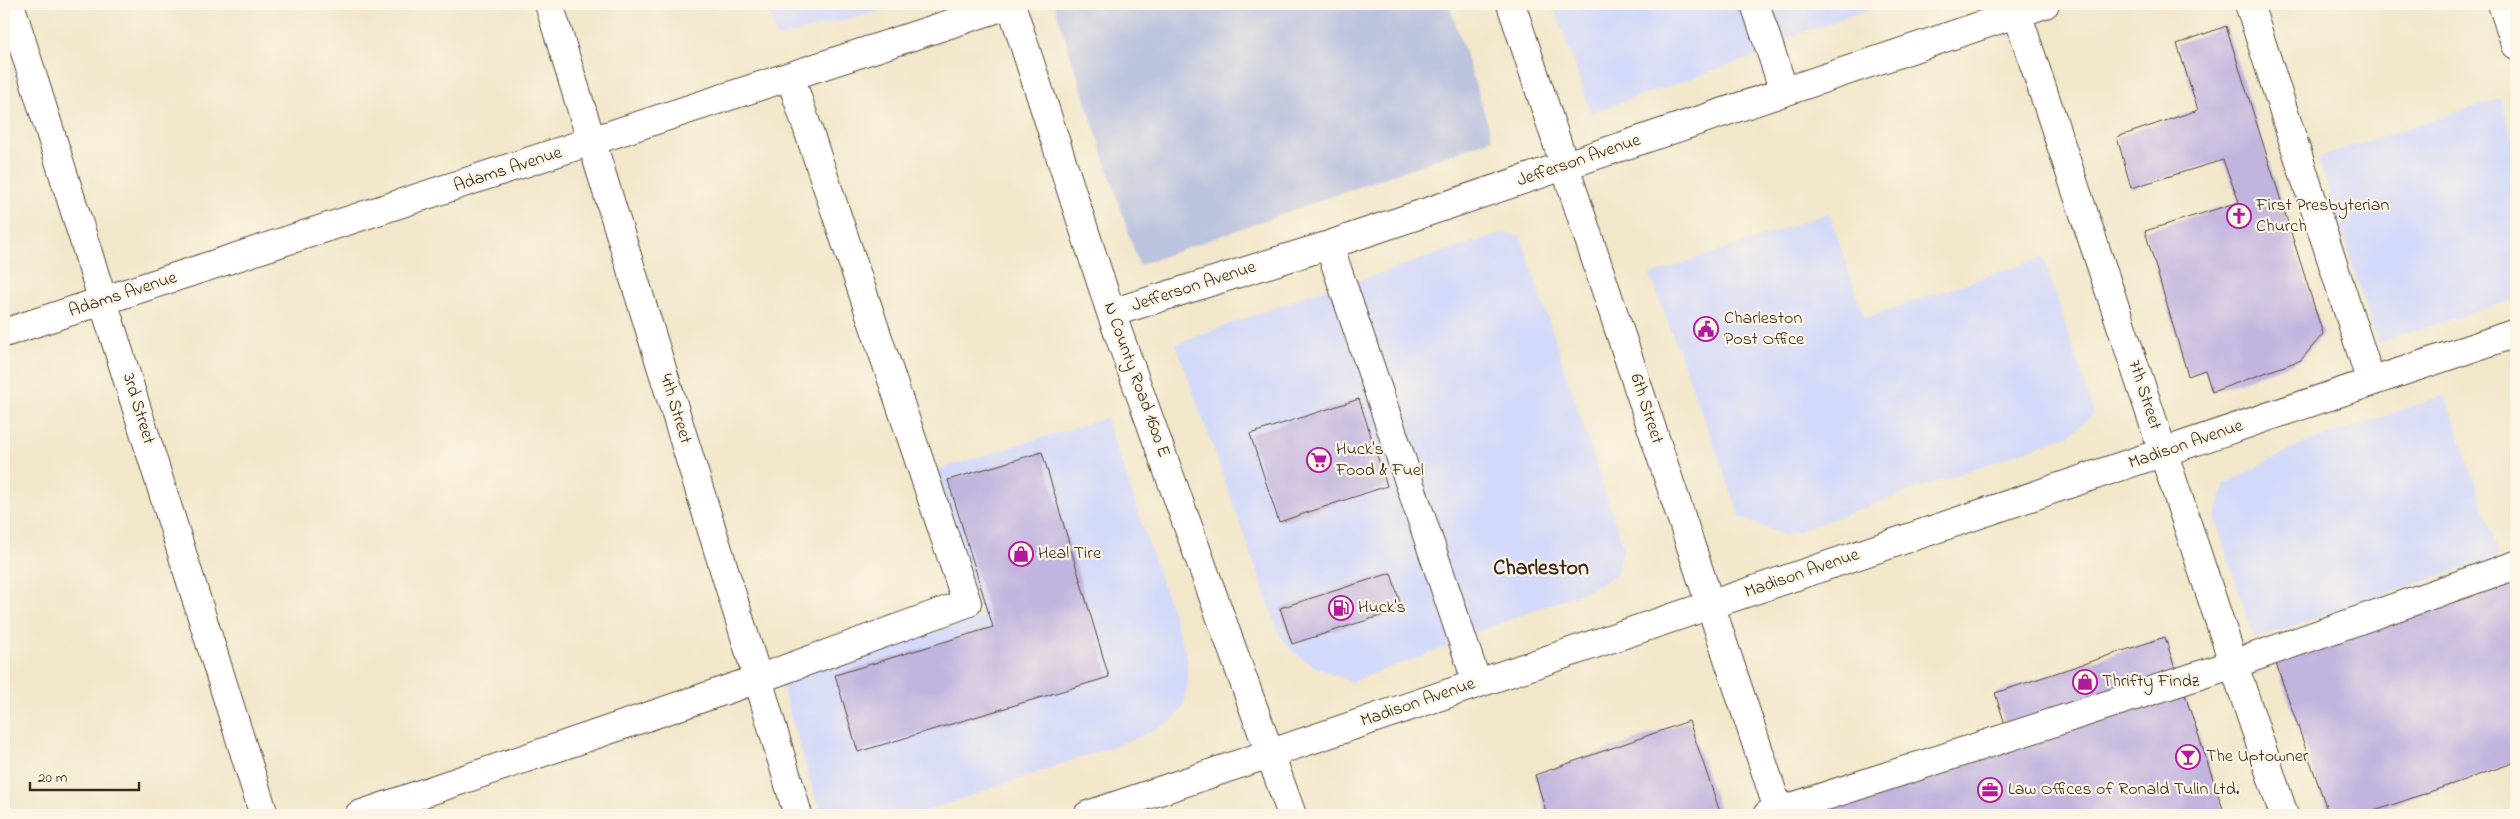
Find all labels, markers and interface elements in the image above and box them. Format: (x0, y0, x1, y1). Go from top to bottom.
street label: Jefferson Avenue (1514, 127, 1645, 194)
street label: Adams Avenue (451, 140, 566, 200)
place label: First Presbyterian Church (2255, 193, 2390, 240)
church icon: First Presbyterian Church (2226, 203, 2252, 229)
street label: Jefferson Avenue (1129, 254, 1260, 319)
street label: Adams Avenue (66, 265, 181, 325)
street label: N County Road 1600 E (1096, 299, 1176, 461)
place label: Charleston Post Office (1724, 306, 1805, 353)
public building icon: Charleston Post Office (1693, 316, 1719, 342)
street label: 7th Street (2121, 357, 2167, 433)
street label: 3rd Street (115, 370, 161, 448)
street label: 4th Street (652, 371, 698, 447)
street label: 6th Street (1622, 371, 1670, 447)
street label: Madison Avenue (2125, 413, 2248, 477)
place label: Huck's Food & Fuel (1335, 437, 1424, 484)
supermarket icon: Huck's Food & Fuel (1306, 447, 1332, 473)
shop icon: Heal Tire (1008, 541, 1034, 567)
place label: Heal Tire (1038, 541, 1102, 567)
street label: Madison Avenue (1741, 542, 1864, 606)
district label: Charleston (1493, 553, 1589, 585)
fuel station icon: Huck's (1328, 595, 1354, 621)
place label: Huck's (1358, 595, 1406, 621)
shop icon: Thrifty Findz (2072, 669, 2098, 695)
place label: Thrifty Findz (2102, 669, 2200, 695)
street label: Madison Avenue (1357, 671, 1480, 735)
bar icon: The Uptowner (2175, 744, 2201, 770)
place label: The Uptowner (2206, 744, 2309, 770)
scale bar (30, 759, 139, 791)
text: 20 m (38, 767, 68, 789)
office icon: Law Offices of Ronald Tulin Ltd. (1977, 777, 2003, 803)
place label: Law Offices of Ronald Tulin Ltd. (2008, 777, 2240, 803)

